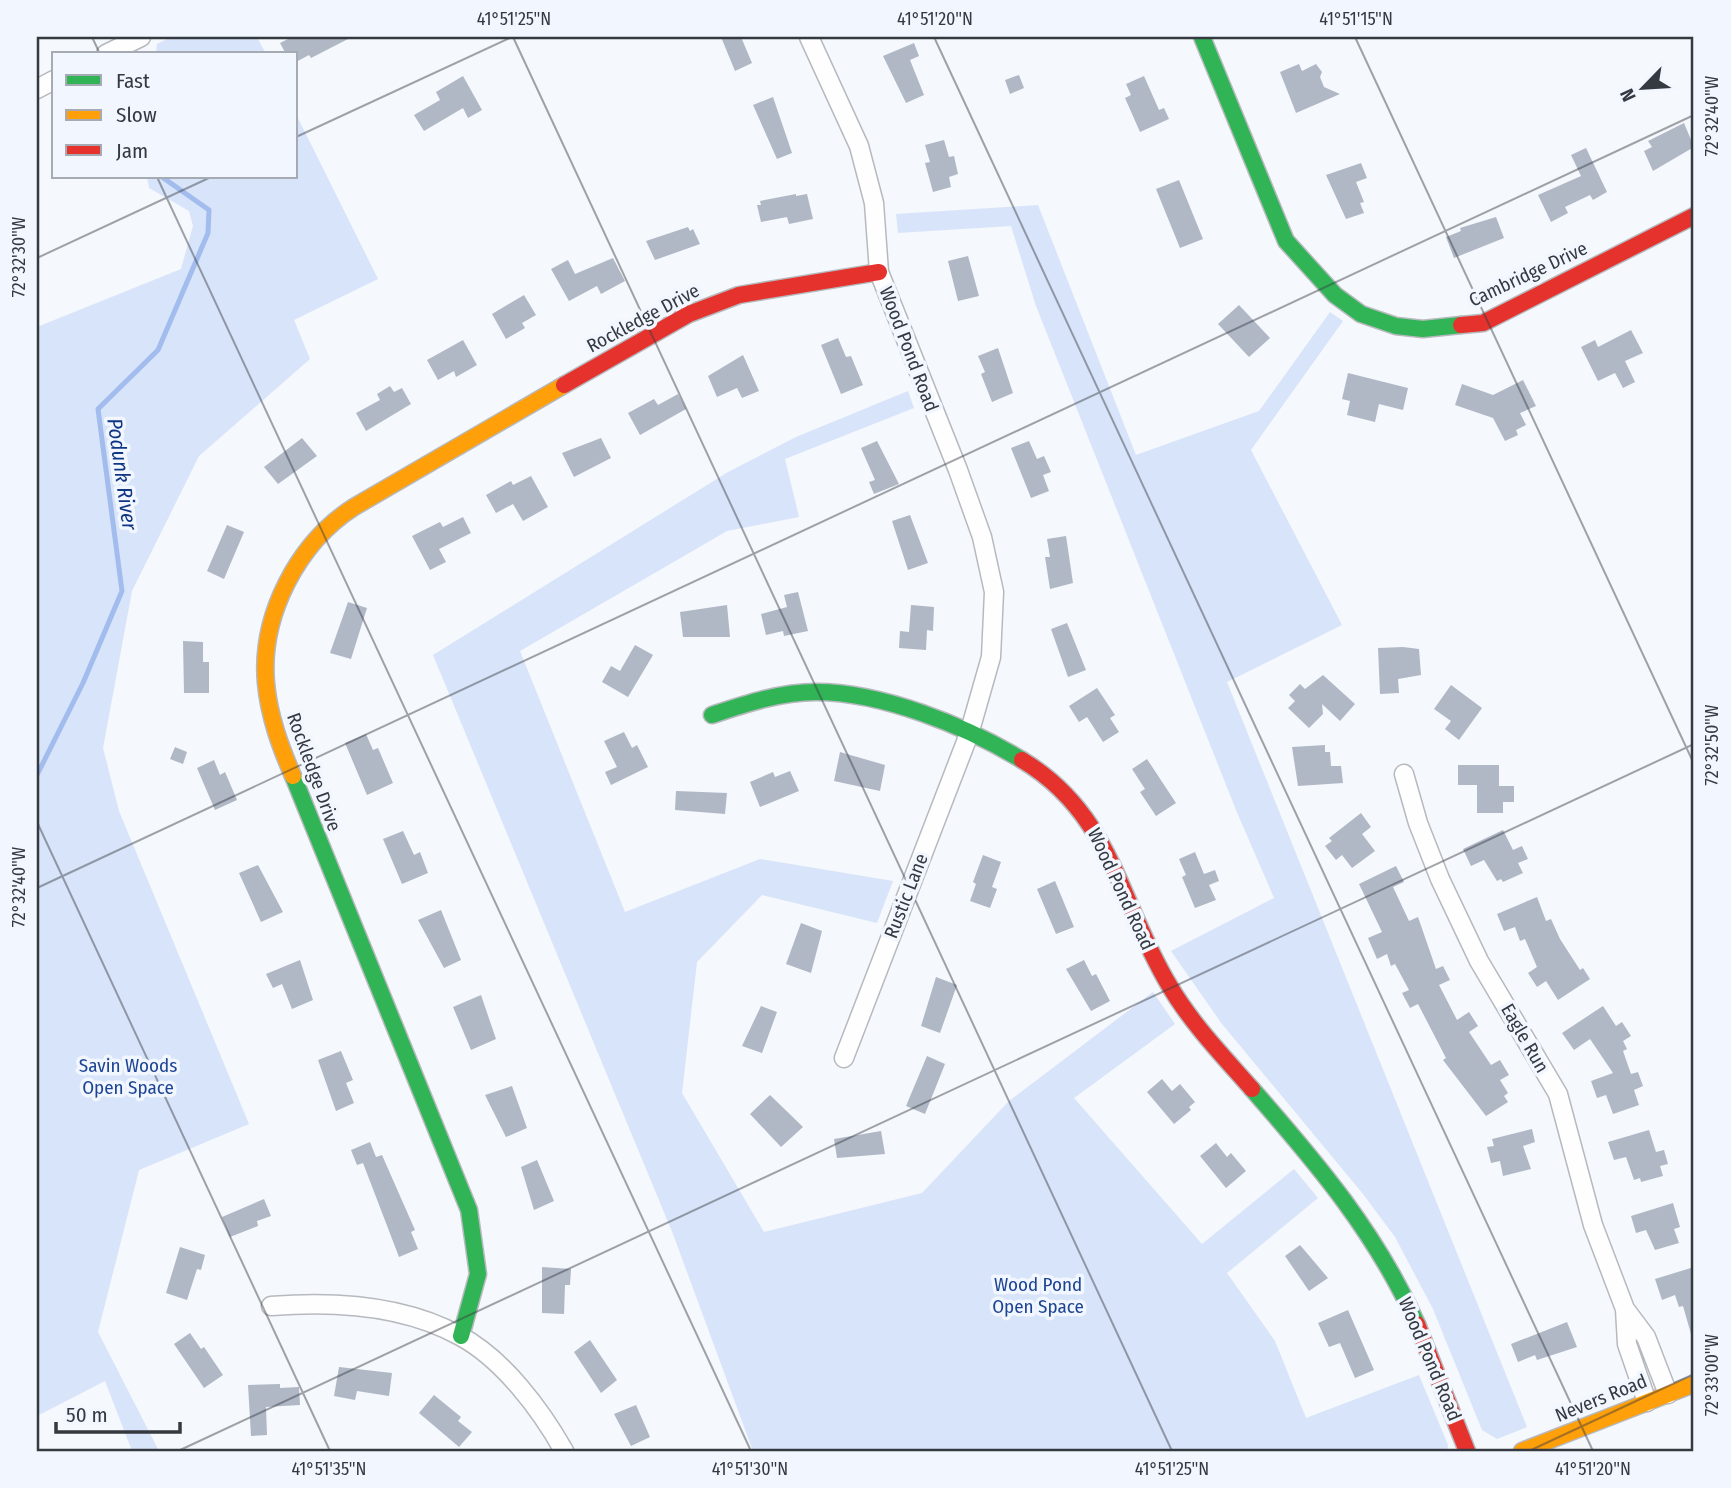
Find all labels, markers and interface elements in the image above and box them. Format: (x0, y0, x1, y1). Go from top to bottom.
text: 41°51'25"N (477, 8, 551, 30)
text: 41°51'20"N (897, 8, 973, 30)
text: 41°51'15"N (1319, 8, 1393, 30)
legend (52, 52, 298, 178)
north arrow (1608, 52, 1678, 122)
text: Fast (116, 68, 150, 94)
text: 72°32'40"W (1701, 75, 1723, 156)
text: N (1615, 85, 1641, 105)
text: Slow (116, 102, 157, 128)
text: Jam (116, 138, 148, 164)
text: 72°32'30"W (8, 216, 30, 297)
street label: Cambridge Drive (1465, 237, 1591, 311)
street label: Rockledge Drive (583, 279, 703, 357)
street label: Wood Pond Road (875, 283, 943, 415)
water label: Podunk River (101, 416, 143, 532)
text: 72°32'50"W (1701, 704, 1723, 785)
street label: Rockledge Drive (282, 710, 346, 834)
street label: Wood Pond Road (1083, 824, 1159, 954)
text: 72°32'40"W (8, 846, 30, 927)
street label: Rustic Lane (879, 850, 933, 942)
street label: Eagle Run (1496, 999, 1554, 1077)
park label: Savin Woods Open Space (79, 1054, 177, 1099)
park label: Wood Pond Open Space (992, 1273, 1084, 1318)
street label: Wood Pond Road (1394, 1294, 1466, 1424)
text: 72°33'00"W (1701, 1333, 1723, 1416)
street label: Nevers Road (1552, 1369, 1650, 1427)
scale bar (56, 1390, 180, 1434)
text: 50 m (66, 1402, 108, 1428)
text: 41°51'35"N (292, 1458, 366, 1480)
text: 41°51'30"N (712, 1458, 788, 1480)
text: 41°51'25"N (1135, 1458, 1209, 1480)
text: 41°51'20"N (1555, 1458, 1631, 1480)

